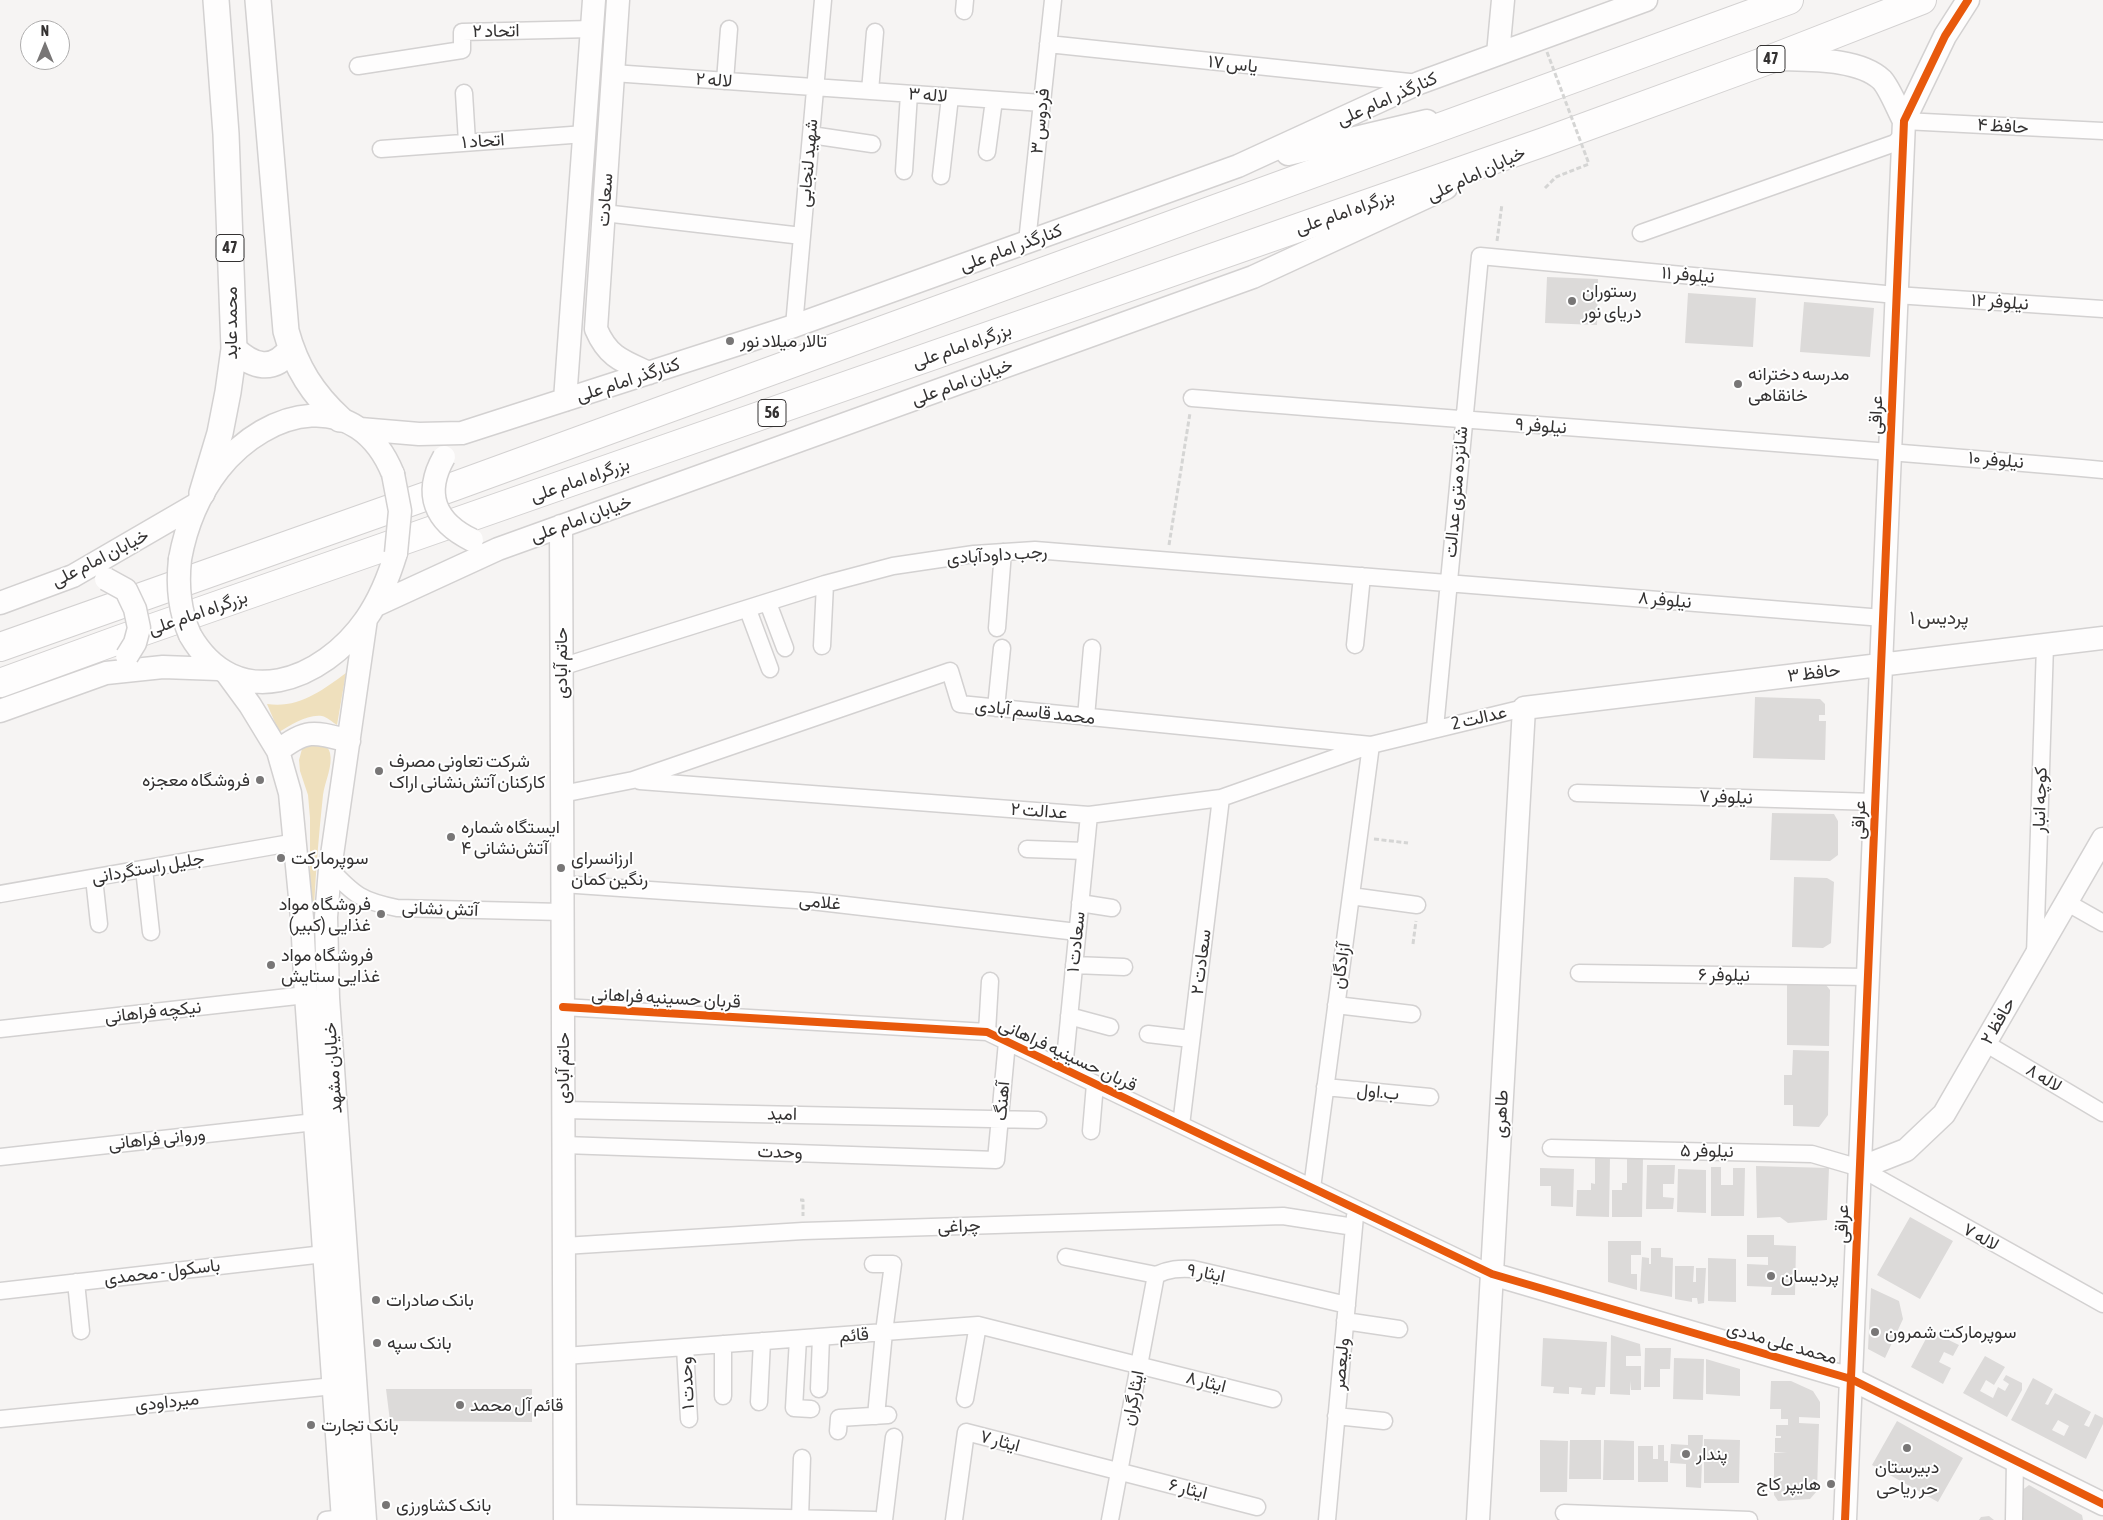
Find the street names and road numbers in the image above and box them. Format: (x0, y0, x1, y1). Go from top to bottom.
street label: اتحاد ۲ (472, 20, 520, 42)
road number: 47 (1757, 46, 1785, 72)
street label: یاس ۱۷ (1207, 51, 1259, 77)
street label: کنارگذر امام علی (1333, 67, 1441, 131)
street label: لاله ۲ (695, 68, 733, 92)
street label: لاله ۳ (908, 83, 948, 107)
street label: فردوس ۳ (1026, 87, 1054, 155)
street label: حافظ ۴ (1977, 114, 2029, 138)
street label: شهید لنجابی (793, 118, 823, 208)
street label: اتحاد ۱ (461, 129, 505, 153)
street label: خیابان امام علی (1423, 142, 1529, 206)
street label: سعادت (592, 173, 618, 227)
street label: بزرگراه امام علی (1292, 185, 1398, 239)
street label: کنارگذر امام علی (957, 219, 1065, 277)
road number: 47 (216, 234, 244, 262)
street label: نیلوفر ۱۱ (1660, 262, 1716, 288)
street label: محمد عابد (220, 286, 242, 360)
street label: نیلوفر ۱۲ (1970, 289, 2030, 315)
street label: بزرگراه امام علی (909, 319, 1015, 373)
street label: کنارگذر امام علی (573, 353, 683, 407)
street label: خیابان امام علی (908, 354, 1016, 410)
street label: عراقی (1865, 395, 1887, 435)
road number: 56 (758, 399, 786, 426)
street label: نیلوفر ۹ (1514, 413, 1568, 439)
street label: شانزده متری عدالت (1439, 425, 1473, 559)
street label: نیلوفر ۱۰ (1967, 447, 2025, 473)
street label: بزرگراه امام علی (527, 453, 633, 507)
street label: خیابان امام علی (527, 491, 635, 547)
street label: خیابان امام علی (48, 524, 152, 592)
street label: رجب داودآبادی (946, 541, 1048, 569)
street label: بزرگراه امام علی (145, 586, 251, 640)
street label: نیلوفر ۸ (1637, 587, 1693, 613)
street label: حاتم آبادی (550, 627, 572, 699)
street label: حافظ ۳ (1786, 659, 1842, 687)
street label: محمد قاسم آبادی (974, 695, 1096, 729)
street label: عدالت 2 (1449, 701, 1509, 735)
street label: کوچه انبار (2028, 767, 2052, 833)
street label: نیلوفر ۷ (1699, 785, 1753, 809)
street label: عدالت ۲ (1010, 798, 1068, 824)
street label: عراقی (1848, 800, 1870, 840)
street label: جلیل راستگردانی (90, 847, 206, 889)
street label: غلامی (798, 889, 842, 915)
street label: آتش نشانی (401, 897, 479, 921)
street label: سعادت ۱ (1062, 910, 1090, 974)
street label: سعادت ۲ (1186, 928, 1216, 996)
street label: آزادگان (1327, 941, 1355, 991)
street label: نیلوفر ۶ (1698, 964, 1750, 986)
street label: قربان حسینیه فراهانی (591, 983, 741, 1013)
street label: حافظ ۲ (1976, 994, 2020, 1048)
street label: نیکچه فراهانی (104, 996, 202, 1028)
street label: قربان حسینیه فراهانی (996, 1014, 1140, 1096)
street label: خیابان مشهد (319, 1022, 347, 1114)
street label: حاتم آبادی (552, 1032, 574, 1104)
street label: لاله ۸ (2022, 1059, 2066, 1097)
street label: ب.اول (1356, 1079, 1400, 1105)
street label: آهنگ (990, 1080, 1014, 1122)
street label: طاهری (1489, 1089, 1513, 1139)
street label: امید (767, 1103, 797, 1125)
street label: وروانی فراهانی (107, 1123, 207, 1155)
street label: وحدت (757, 1140, 803, 1164)
street label: نیلوفر ۵ (1680, 1140, 1734, 1162)
street label: عراقی (1831, 1204, 1853, 1244)
street label: چراغی (937, 1214, 981, 1238)
street label: لاله ۷ (1959, 1218, 2003, 1256)
street label: باسکول - محمدی (103, 1254, 221, 1290)
street label: ایثار ۹ (1185, 1259, 1227, 1287)
street label: محمد علی مددی (1724, 1317, 1840, 1369)
street label: قائم (838, 1323, 870, 1347)
street label: ولیعصر (1328, 1337, 1354, 1391)
street label: وحدت ۱ (675, 1356, 699, 1410)
street label: ایثار ۸ (1184, 1367, 1228, 1397)
street label: ایثارگران (1117, 1368, 1149, 1428)
street label: میرداودی (134, 1388, 200, 1416)
street label: ایثار ۷ (978, 1425, 1022, 1457)
street label: ایثار ۶ (1167, 1474, 1209, 1504)

